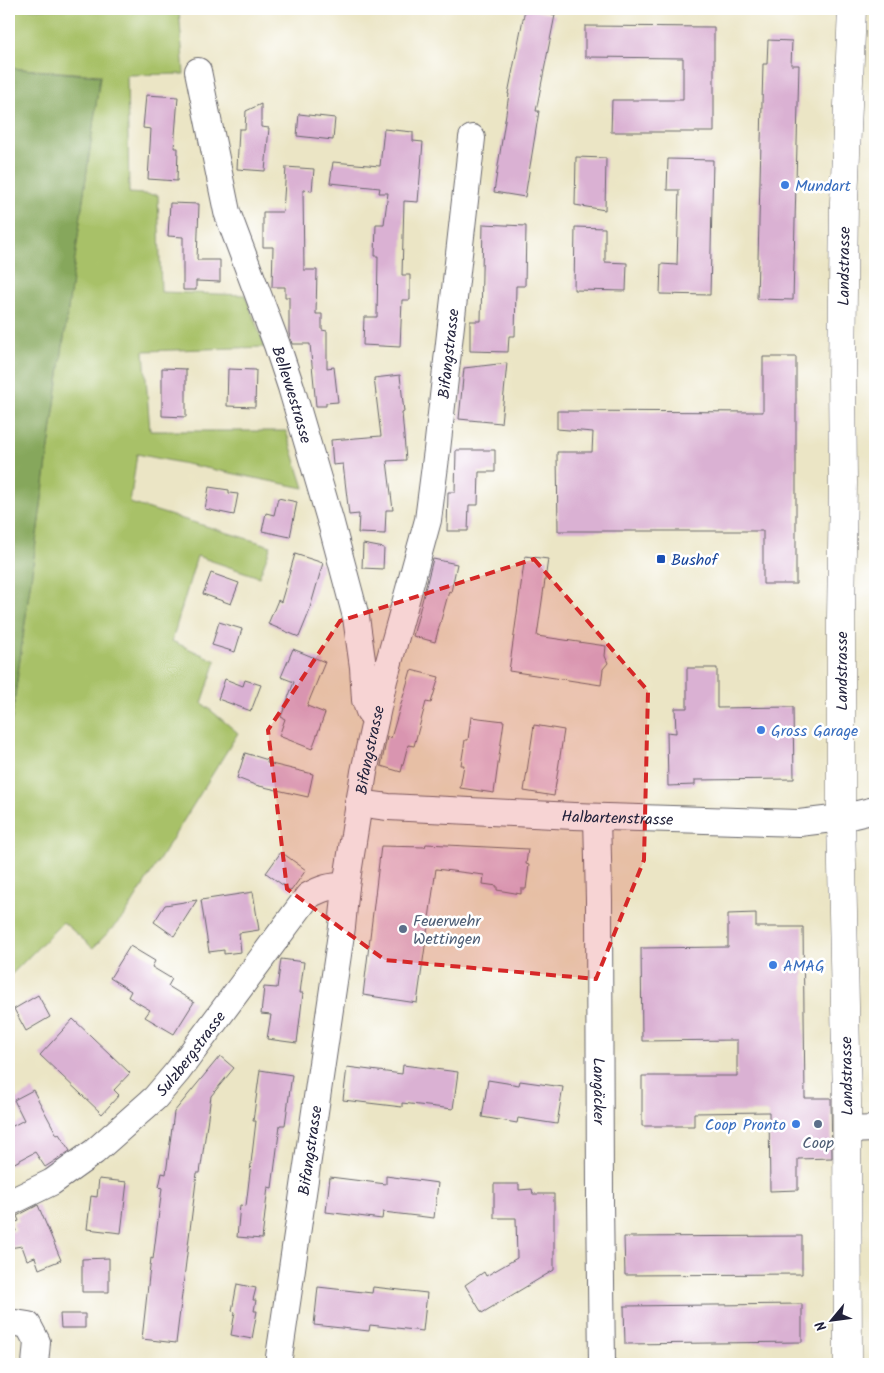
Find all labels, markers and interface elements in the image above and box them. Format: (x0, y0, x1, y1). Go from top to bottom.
place label: Mundart (795, 174, 852, 199)
marker: Mundart (779, 179, 791, 191)
street label: Landstrasse (832, 226, 858, 306)
street label: Bifangstrasse (432, 307, 467, 400)
street label: Bellevuestrasse (264, 343, 318, 447)
place label: Bushof (671, 548, 720, 573)
marker: Bushof (655, 553, 667, 565)
street label: Landstrasse (830, 631, 855, 711)
street label: Bifangstrasse (350, 703, 392, 796)
place label: Gross Garage (771, 719, 858, 744)
marker: Gross Garage (755, 724, 767, 736)
street label: Halbartenstrasse (561, 804, 674, 833)
place label: Feuerwehr Wettingen (413, 909, 482, 952)
marker: Feuerwehr Wettingen (397, 923, 409, 935)
place label: AMAG (783, 954, 825, 979)
marker: AMAG (767, 959, 779, 971)
street label: Sulzbergstrasse (150, 1006, 233, 1103)
street label: Landstrasse (834, 1036, 861, 1116)
street label: Langäcker (586, 1057, 611, 1126)
street label: Bifangstrasse (292, 1104, 330, 1197)
place label: Coop Pronto (705, 1113, 786, 1138)
marker: Coop Pronto (790, 1118, 802, 1130)
marker: Coop (812, 1118, 824, 1130)
place label: Coop (802, 1131, 834, 1156)
north arrow (806, 1296, 856, 1346)
text: N (810, 1316, 833, 1335)

